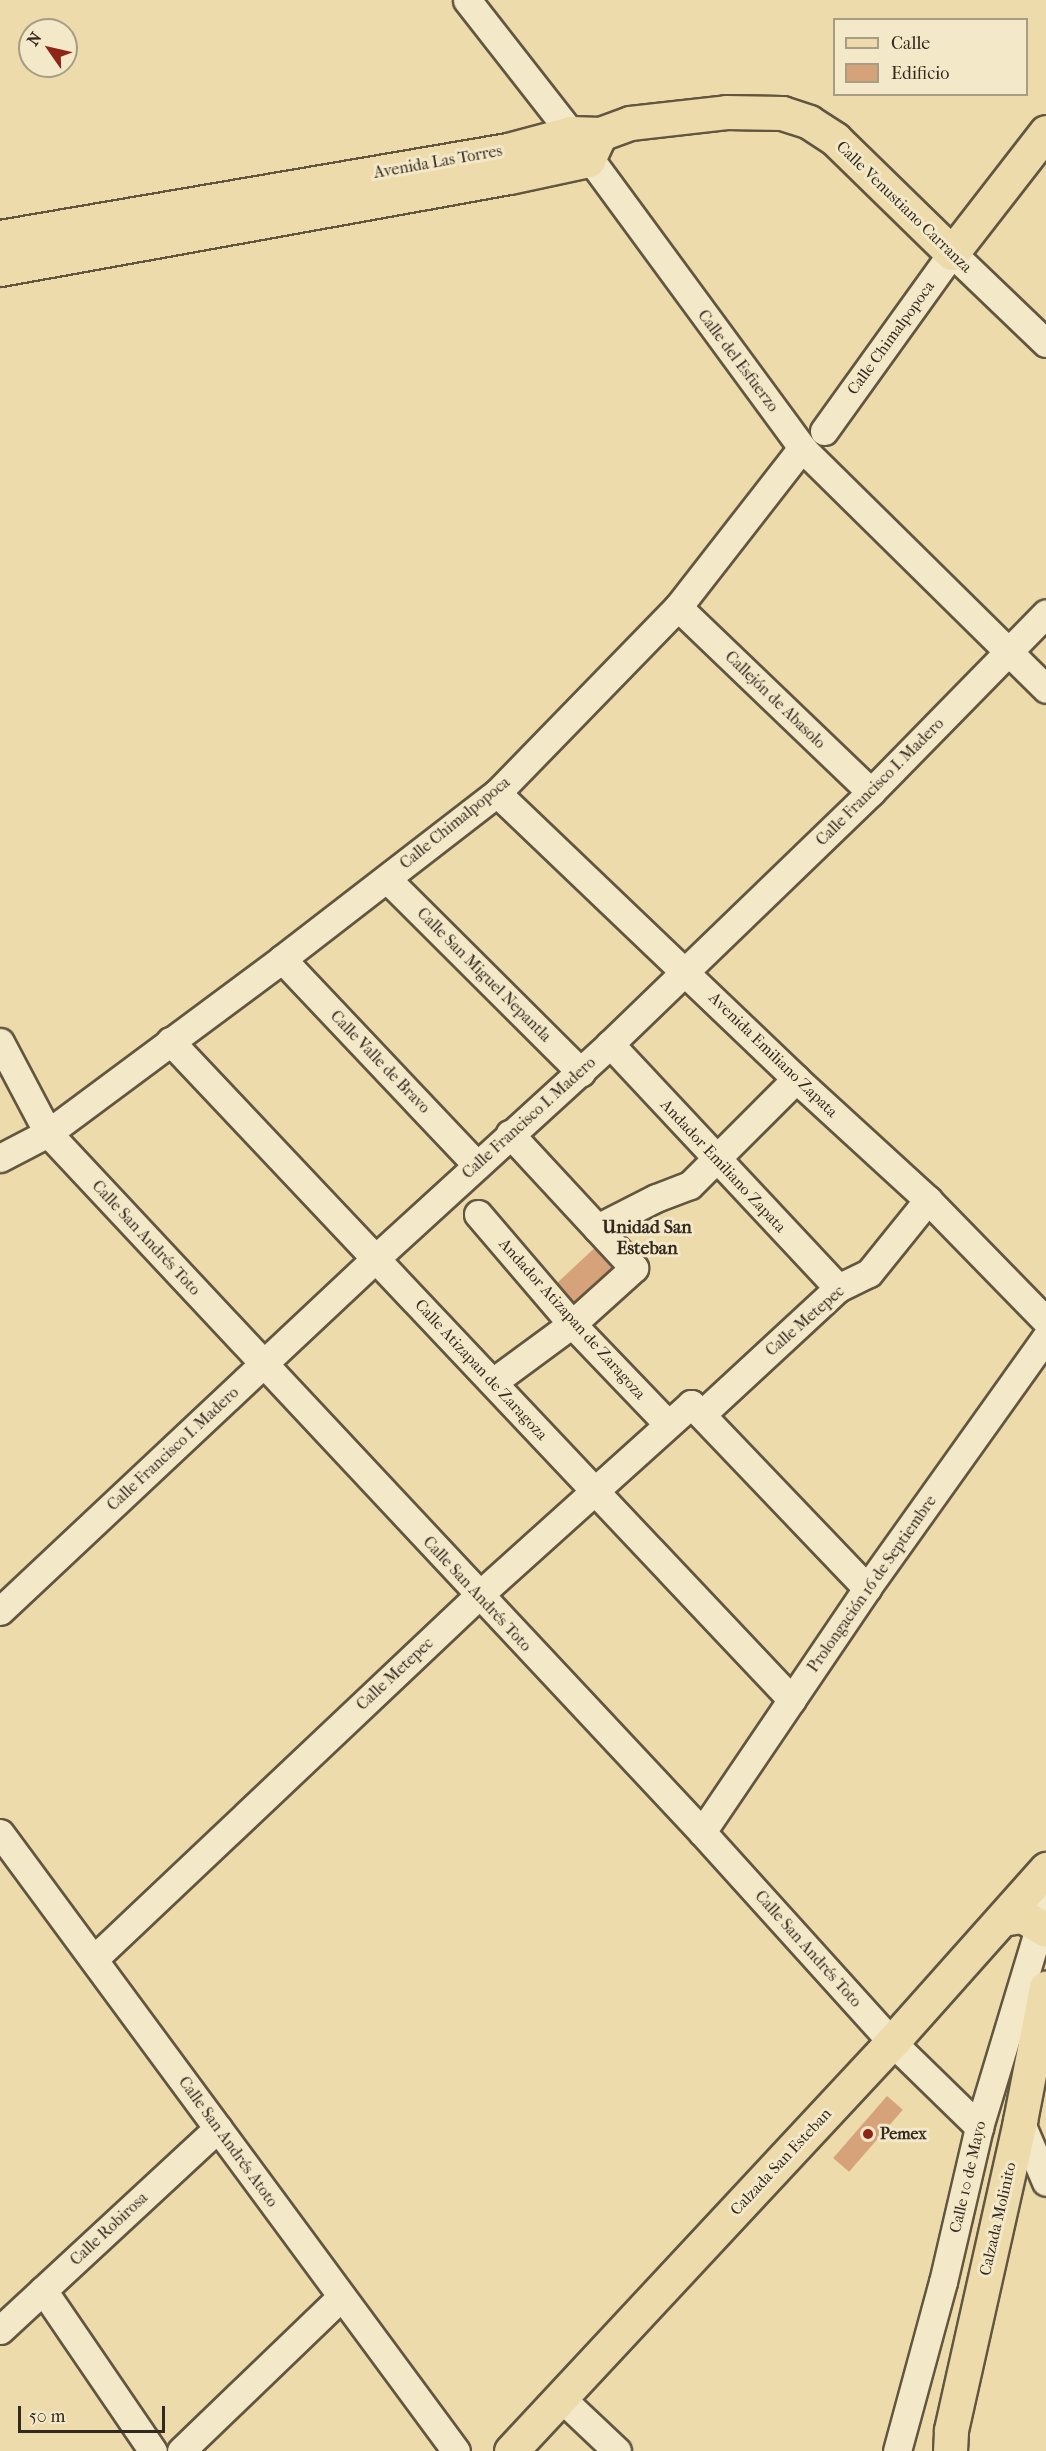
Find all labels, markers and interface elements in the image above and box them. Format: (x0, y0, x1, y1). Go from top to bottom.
north arrow (18, 18, 78, 78)
legend (833, 18, 1028, 96)
text: N (23, 28, 46, 49)
text: Calle (891, 33, 930, 54)
text: Edificio (891, 63, 949, 84)
street label: Calle Venustiano Carranza (832, 137, 976, 277)
street label: Avenida Las Torres (372, 141, 504, 183)
street label: Calle Chimalpopoca (843, 277, 939, 399)
street label: Calle del Esfuerzo (693, 306, 783, 416)
street label: Callejón de Abasolo (721, 647, 829, 753)
street label: Calle Francisco I. Madero (812, 714, 948, 850)
street label: Calle Chimalpopoca (396, 773, 514, 873)
street label: Calle San Miguel Nepantla (413, 904, 555, 1046)
street label: Avenida Emiliano Zapata (705, 988, 841, 1122)
street label: Calle Valle de Bravo (326, 1007, 434, 1117)
street label: Calle Francisco I. Madero (458, 1053, 600, 1183)
street label: Andador Emiliano Zapata (656, 1095, 790, 1237)
street label: Calle San Andrés Toto (88, 1177, 204, 1299)
district label: Unidad San Esteban (602, 1218, 692, 1260)
street label: Andador Atizapan de Zaragoza (495, 1234, 649, 1404)
street label: Calle Metepec (762, 1282, 848, 1360)
street label: Calle Atizapan de Zaragoza (411, 1296, 551, 1444)
street label: Calle Francisco I. Madero (103, 1383, 243, 1515)
street label: Prolongación 16 de Septiembre (804, 1492, 940, 1676)
street label: Calle San Andrés Toto (419, 1533, 535, 1655)
street label: Calle Metepec (353, 1634, 437, 1714)
street label: Calle San Andrés Toto (751, 1887, 865, 2011)
street label: Calle San Andrés Atoto (174, 2073, 282, 2211)
street label: Calzada San Esteban (726, 2104, 836, 2220)
street label: Calle 10 de Mayo (946, 2119, 990, 2235)
place label: Pemex (880, 2124, 927, 2144)
marker: Pemex (861, 2127, 875, 2141)
street label: Calzada Molinito (976, 2160, 1020, 2278)
street label: Calle Robirosa (66, 2188, 152, 2270)
scale bar (21, 2394, 168, 2432)
text: 50 m (29, 2406, 65, 2427)

